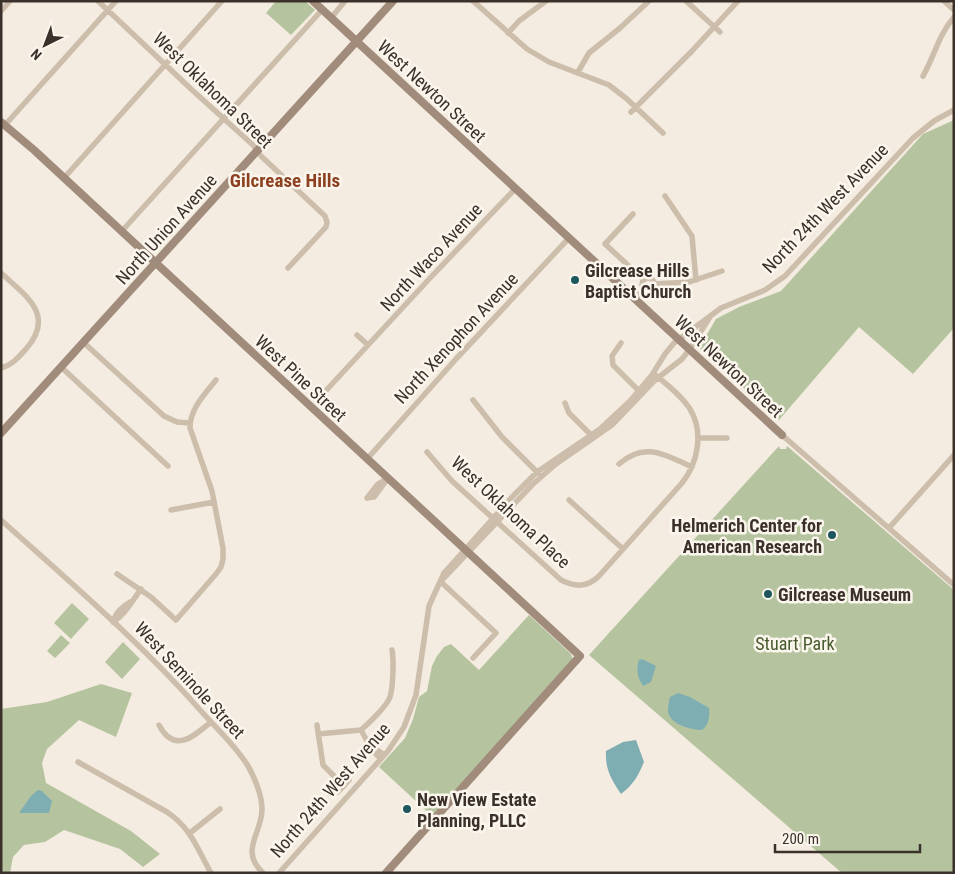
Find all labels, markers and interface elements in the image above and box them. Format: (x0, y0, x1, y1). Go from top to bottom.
north arrow (20, 20, 70, 70)
street label: West Oklahoma Street (149, 28, 277, 152)
street label: West Newton Street (374, 36, 490, 146)
text: N (28, 46, 45, 63)
street label: North 24th West Avenue (758, 139, 892, 277)
district label: Gilcrease Hills (230, 169, 340, 192)
street label: North Union Avenue (111, 170, 221, 288)
street label: North Waco Avenue (376, 199, 486, 315)
place label: Gilcrease Hills Baptist Church (585, 260, 691, 302)
street label: North Xenophon Avenue (390, 268, 522, 408)
marker: Gilcrease Hills Baptist Church (569, 274, 581, 286)
street label: West Newton Street (671, 311, 787, 421)
street label: West Pine Street (251, 330, 351, 426)
street label: West Oklahoma Place (447, 452, 575, 572)
place label: Helmerich Center for American Research (671, 515, 822, 557)
marker: Helmerich Center for American Research (826, 529, 838, 541)
place label: Gilcrease Museum (778, 584, 911, 605)
marker: Gilcrease Museum (762, 588, 774, 600)
street label: West Seminole Street (131, 617, 249, 743)
park label: Stuart Park (755, 633, 835, 654)
street label: North 24th West Avenue (266, 718, 394, 862)
place label: New View Estate Planning, PLLC (417, 789, 537, 831)
marker: New View Estate Planning, PLLC (401, 803, 413, 815)
scale bar (775, 822, 920, 854)
text: 200 m (782, 830, 819, 848)

